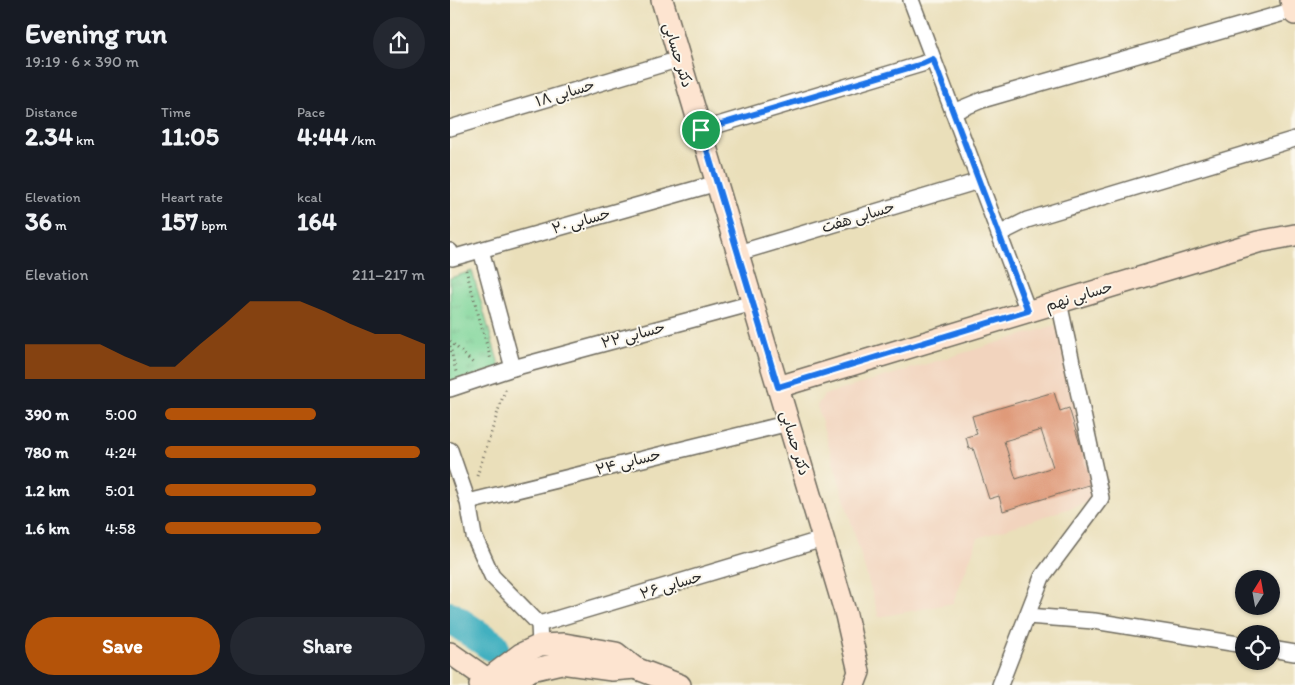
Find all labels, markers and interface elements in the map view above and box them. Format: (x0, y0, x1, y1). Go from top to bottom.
text: Evening run (25, 16, 167, 50)
button: share (373, 17, 425, 69)
street label: دکتر حسابی (659, 20, 696, 90)
text: 19:19 · 6 × 390 m (25, 52, 139, 71)
street label: حسابی ۱۸ (533, 75, 597, 111)
text: Distance (25, 104, 77, 121)
text: Time (161, 104, 191, 121)
text: Pace (297, 104, 325, 121)
pin (680, 109, 722, 151)
icon: arrive (687, 116, 715, 144)
text: 2.34 (25, 121, 73, 151)
text: 11:05 (161, 121, 219, 151)
text: 4:44 (297, 121, 348, 151)
text: km (73, 132, 95, 149)
text: /km (348, 132, 376, 149)
text: Elevation (25, 189, 81, 206)
text: Heart rate (161, 189, 223, 206)
text: kcal (297, 189, 322, 206)
street label: حسابی هفت (819, 197, 897, 238)
street label: حسابی ۲۰ (550, 204, 613, 239)
text: 36 (25, 206, 52, 236)
text: 157 (161, 206, 198, 236)
text: 164 (297, 206, 337, 236)
text: m (52, 217, 67, 234)
text: bpm (198, 217, 227, 234)
text: Elevation (25, 265, 89, 284)
text: 211–217 m (352, 265, 425, 284)
street label: حسابی نهم (1043, 277, 1116, 318)
street label: حسابی ۲۲ (599, 318, 667, 353)
text: 390 m (25, 405, 69, 424)
text: 5:00 (105, 405, 137, 424)
street label: دکتر حسابی (776, 408, 813, 478)
text: 780 m (25, 443, 69, 462)
text: 4:24 (105, 443, 137, 462)
street label: حسابی ۲۴ (594, 445, 663, 480)
text: 1.2 km (25, 481, 70, 500)
text: 5:01 (105, 481, 135, 500)
text: 1.6 km (25, 519, 70, 538)
text: 4:58 (105, 519, 136, 538)
street label: حسابی ۲۶ (638, 567, 705, 604)
north arrow (1235, 570, 1280, 615)
map controls (1235, 570, 1280, 670)
button: Save (25, 617, 220, 675)
button: Share (230, 617, 425, 675)
button: locate (1235, 625, 1280, 670)

